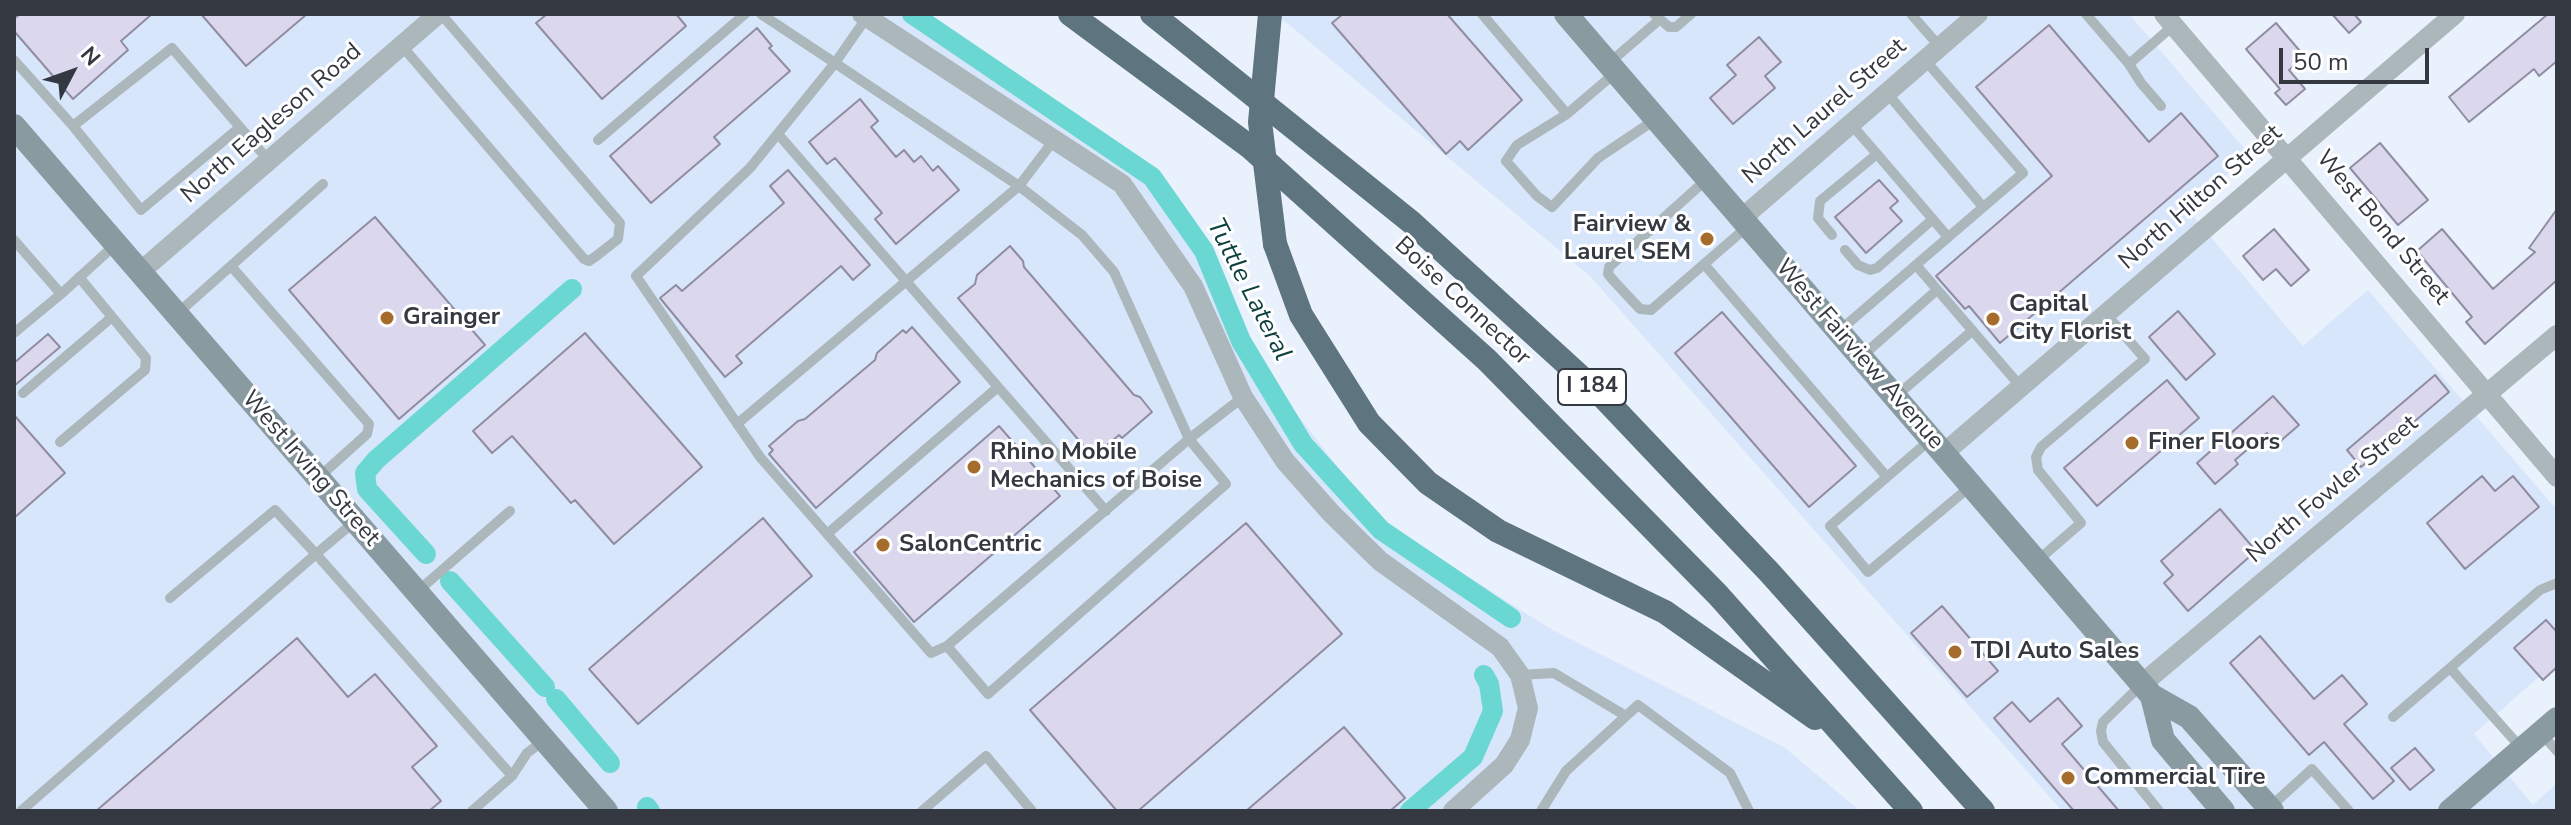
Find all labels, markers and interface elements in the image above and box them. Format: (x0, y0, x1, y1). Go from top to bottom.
north arrow (32, 32, 112, 112)
scale bar (2283, 32, 2433, 82)
street label: North Laurel Street (1737, 33, 1913, 191)
street label: North Eagleson Road (176, 38, 368, 210)
text: N (73, 40, 107, 72)
text: 50 m (2293, 46, 2349, 78)
street label: North Hilton Street (2114, 120, 2288, 276)
street label: West Bond Street (2309, 145, 2455, 311)
place label: Fairview & Laurel SEM (1564, 211, 1691, 267)
water label: Tuttle Lateral (1199, 214, 1297, 366)
marker: Fairview & Laurel SEM (1698, 230, 1716, 248)
street label: Boise Connector (1388, 232, 1536, 372)
street label: West Fairview Avenue (1769, 254, 1949, 456)
place label: Capital City Florist (2009, 291, 2131, 347)
place label: Grainger (403, 304, 500, 332)
marker: Grainger (378, 309, 396, 327)
marker: Capital City Florist (1984, 310, 2002, 328)
road number: I 184 (1558, 369, 1626, 405)
street label: West Irving Street (235, 385, 385, 553)
street label: North Fowler Street (2242, 410, 2424, 570)
place label: Finer Floors (2148, 429, 2280, 457)
marker: Finer Floors (2123, 434, 2141, 452)
place label: Rhino Mobile Mechanics of Boise (990, 439, 1202, 495)
marker: Rhino Mobile Mechanics of Boise (965, 458, 983, 476)
place label: SalonCentric (899, 531, 1041, 559)
marker: SalonCentric (874, 536, 892, 554)
place label: TDI Auto Sales (1971, 638, 2139, 666)
marker: TDI Auto Sales (1946, 643, 1964, 661)
place label: Commercial Tire (2084, 764, 2266, 792)
marker: Commercial Tire (2059, 769, 2077, 787)

